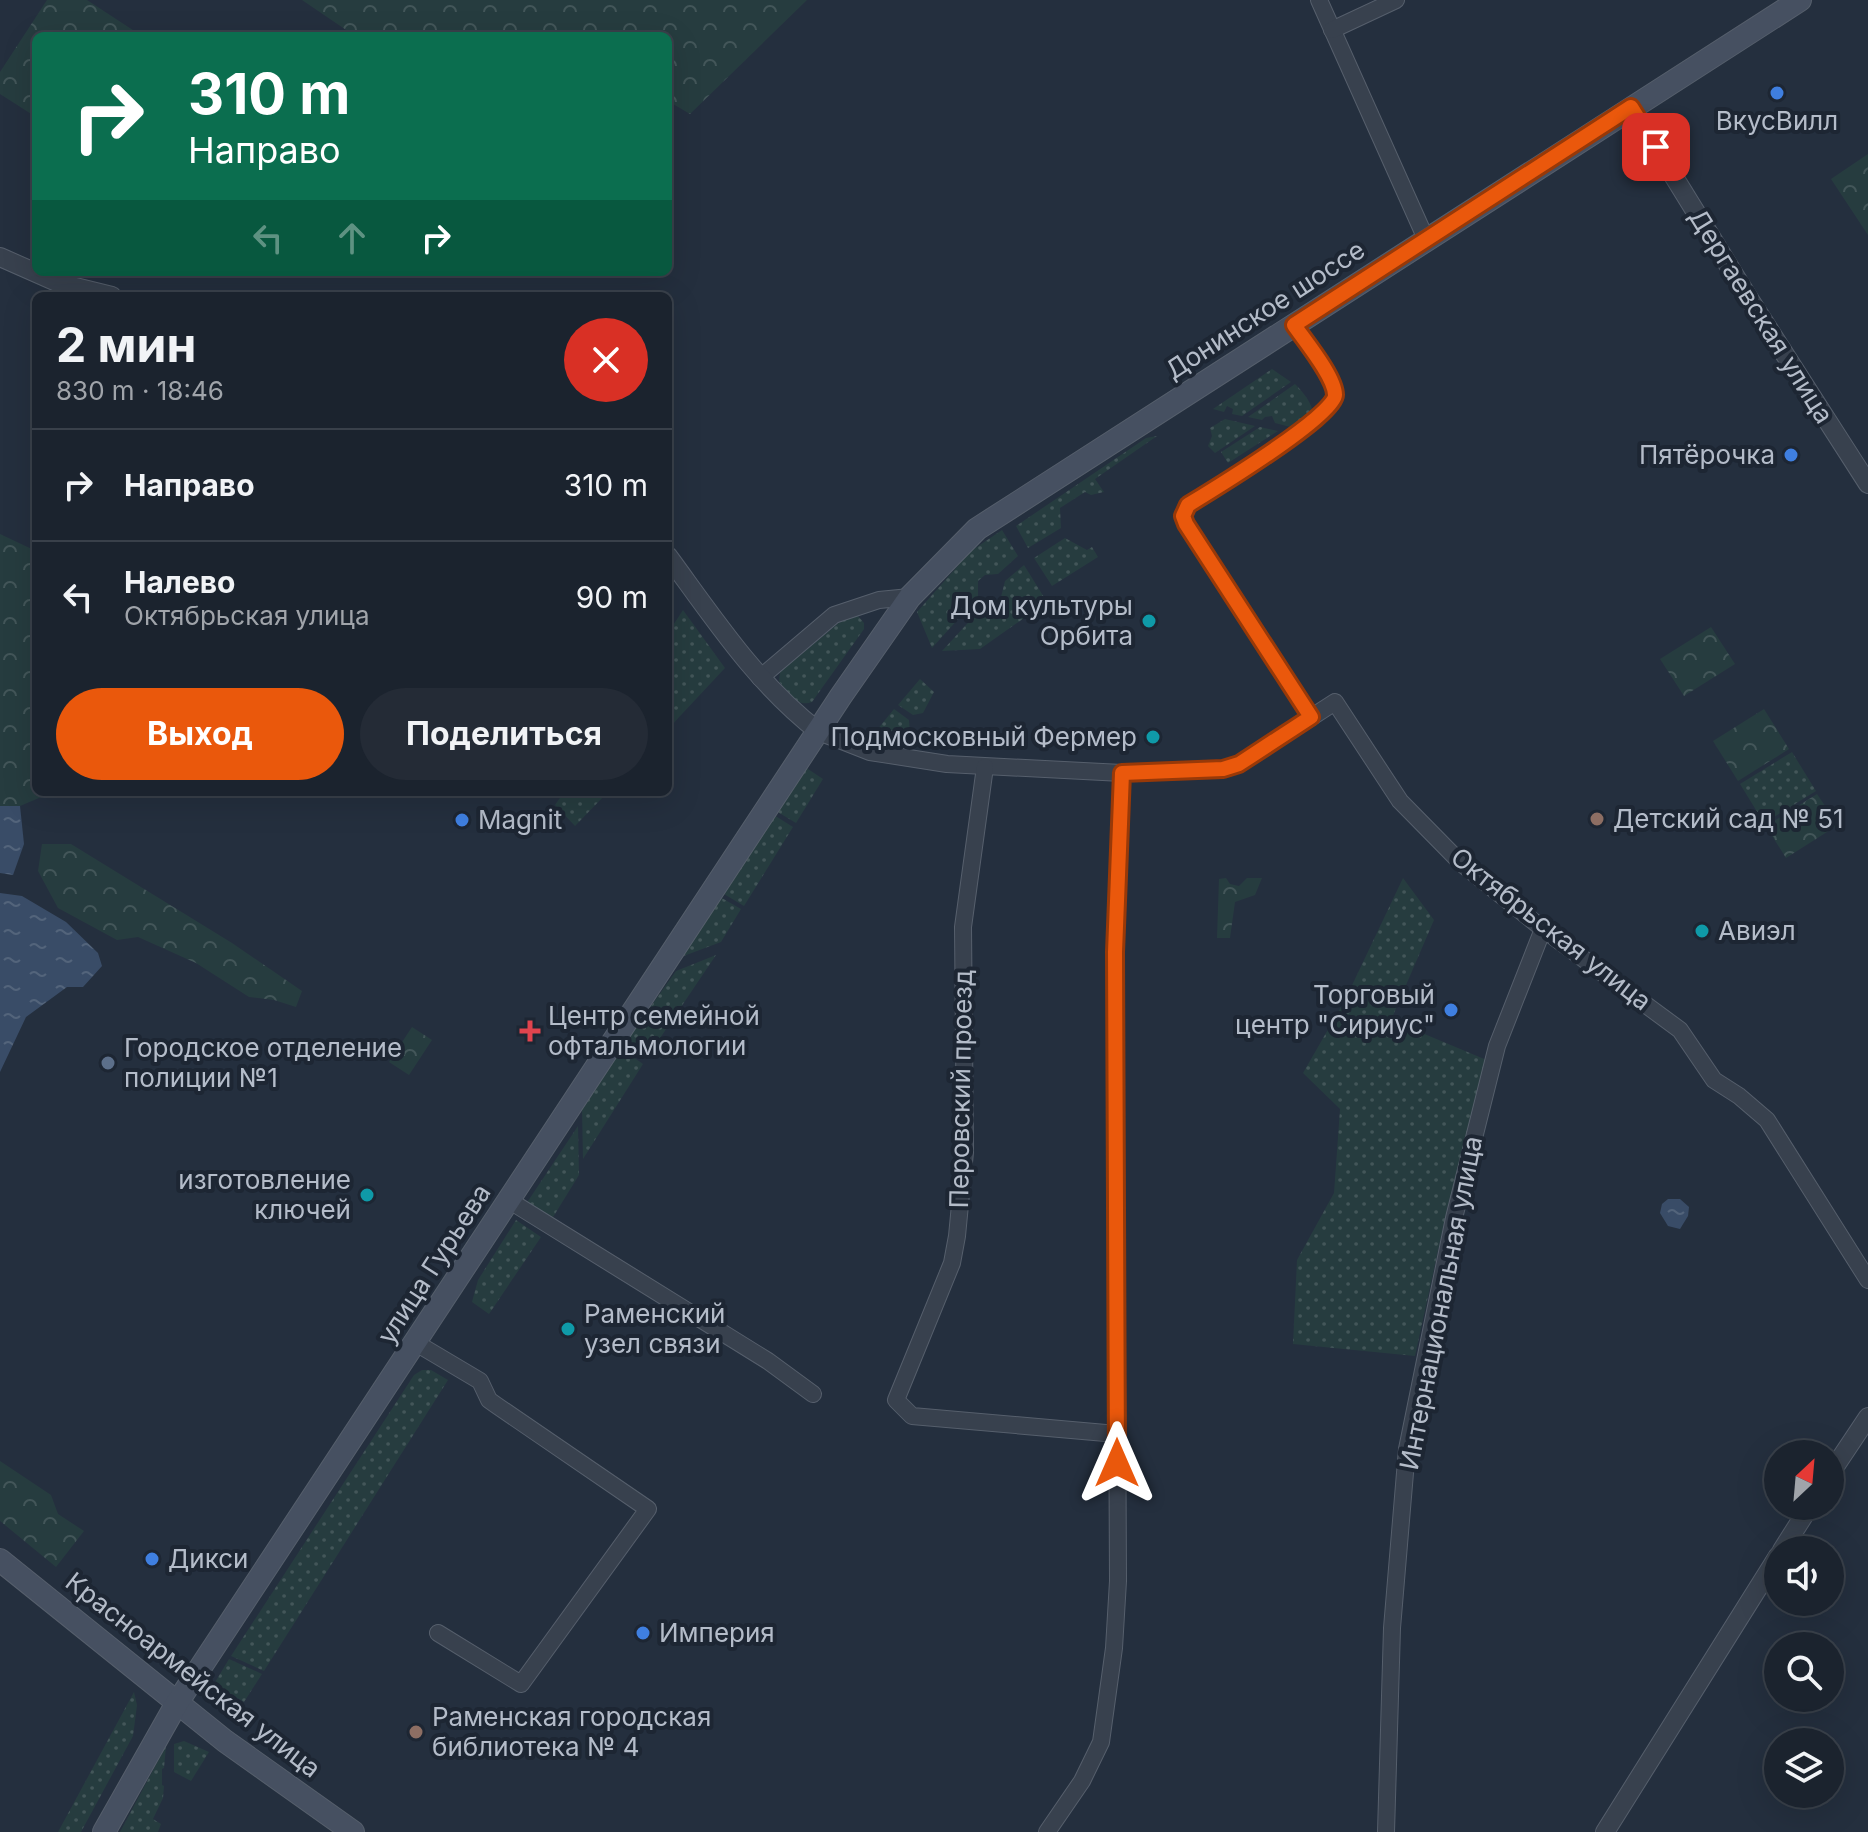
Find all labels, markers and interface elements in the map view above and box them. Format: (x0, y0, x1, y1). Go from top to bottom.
text: 310 m (188, 60, 350, 128)
icon: right (56, 64, 160, 168)
marker: ВкусВилл (1768, 84, 1786, 102)
place label: ВкусВилл (1716, 105, 1838, 136)
pin (1622, 113, 1690, 181)
icon: arrive (1634, 125, 1678, 169)
text: Направо (188, 128, 341, 172)
street label: Дергаевская улица (1683, 203, 1840, 429)
icon: left (246, 216, 290, 260)
icon: ahead (330, 216, 374, 260)
icon: right (414, 216, 458, 260)
street label: Донинское шоссе (1159, 234, 1370, 386)
text: 2 мин (56, 315, 196, 374)
button: close (564, 318, 648, 402)
text: 830 m · 18:46 (56, 375, 224, 406)
place label: Пятёрочка (1639, 439, 1775, 470)
marker: Пятёрочка (1782, 446, 1800, 464)
icon: right (56, 463, 100, 507)
text: Направо (124, 467, 255, 503)
text: 310 m (564, 467, 648, 503)
text: Налево (124, 564, 236, 600)
icon: left (56, 575, 100, 619)
text: 90 m (576, 579, 648, 615)
place label: Дом культуры Орбита (950, 590, 1133, 651)
text: Октябрьская улица (124, 600, 370, 631)
marker: Дом культуры Орбита (1140, 612, 1158, 630)
button: Выход (56, 688, 344, 780)
button: Поделиться (360, 688, 648, 780)
place label: Подмосковный Фермер (831, 721, 1137, 752)
marker: Подмосковный Фермер (1144, 728, 1162, 746)
place label: Детский сад № 51 (1613, 803, 1844, 834)
place label: Magnit (478, 804, 562, 835)
marker: Детский сад № 51 (1588, 810, 1606, 828)
marker: Magnit (453, 811, 471, 829)
street label: Октябрьская улица (1445, 841, 1658, 1016)
place label: Авиэл (1718, 915, 1796, 946)
marker: Авиэл (1693, 922, 1711, 940)
street label: Перовский проезд (943, 969, 978, 1209)
place label: Торговый центр "Сириус" (1235, 979, 1435, 1040)
place label: Центр семейной офтальмологии (548, 1000, 760, 1061)
marker: Торговый центр "Сириус" (1442, 1001, 1460, 1019)
marker: Центр семейной офтальмологии (519, 1020, 541, 1042)
place label: Городское отделение полиции №1 (124, 1032, 402, 1093)
marker: Городское отделение полиции №1 (99, 1054, 117, 1072)
street label: Интернациональная улица (1393, 1133, 1488, 1472)
place label: изготовление ключей (178, 1164, 351, 1225)
street label: улица Гурьева (370, 1178, 497, 1349)
marker: изготовление ключей (358, 1186, 376, 1204)
place label: Раменский узел связи (584, 1298, 725, 1359)
marker: Раменский узел связи (559, 1320, 577, 1338)
position arrow (1075, 1421, 1159, 1505)
north arrow (1764, 1440, 1844, 1520)
map controls (1764, 1440, 1844, 1808)
button: sound (1764, 1536, 1844, 1616)
place label: Дикси (168, 1543, 248, 1574)
marker: Дикси (143, 1550, 161, 1568)
street label: Красноармейская улица (60, 1566, 327, 1784)
place label: Империя (659, 1617, 775, 1648)
marker: Империя (634, 1624, 652, 1642)
button: search (1764, 1632, 1844, 1712)
place label: Раменская городская библиотека № 4 (432, 1701, 711, 1762)
marker: Раменская городская библиотека № 4 (407, 1723, 425, 1741)
button: layers (1764, 1728, 1844, 1808)

